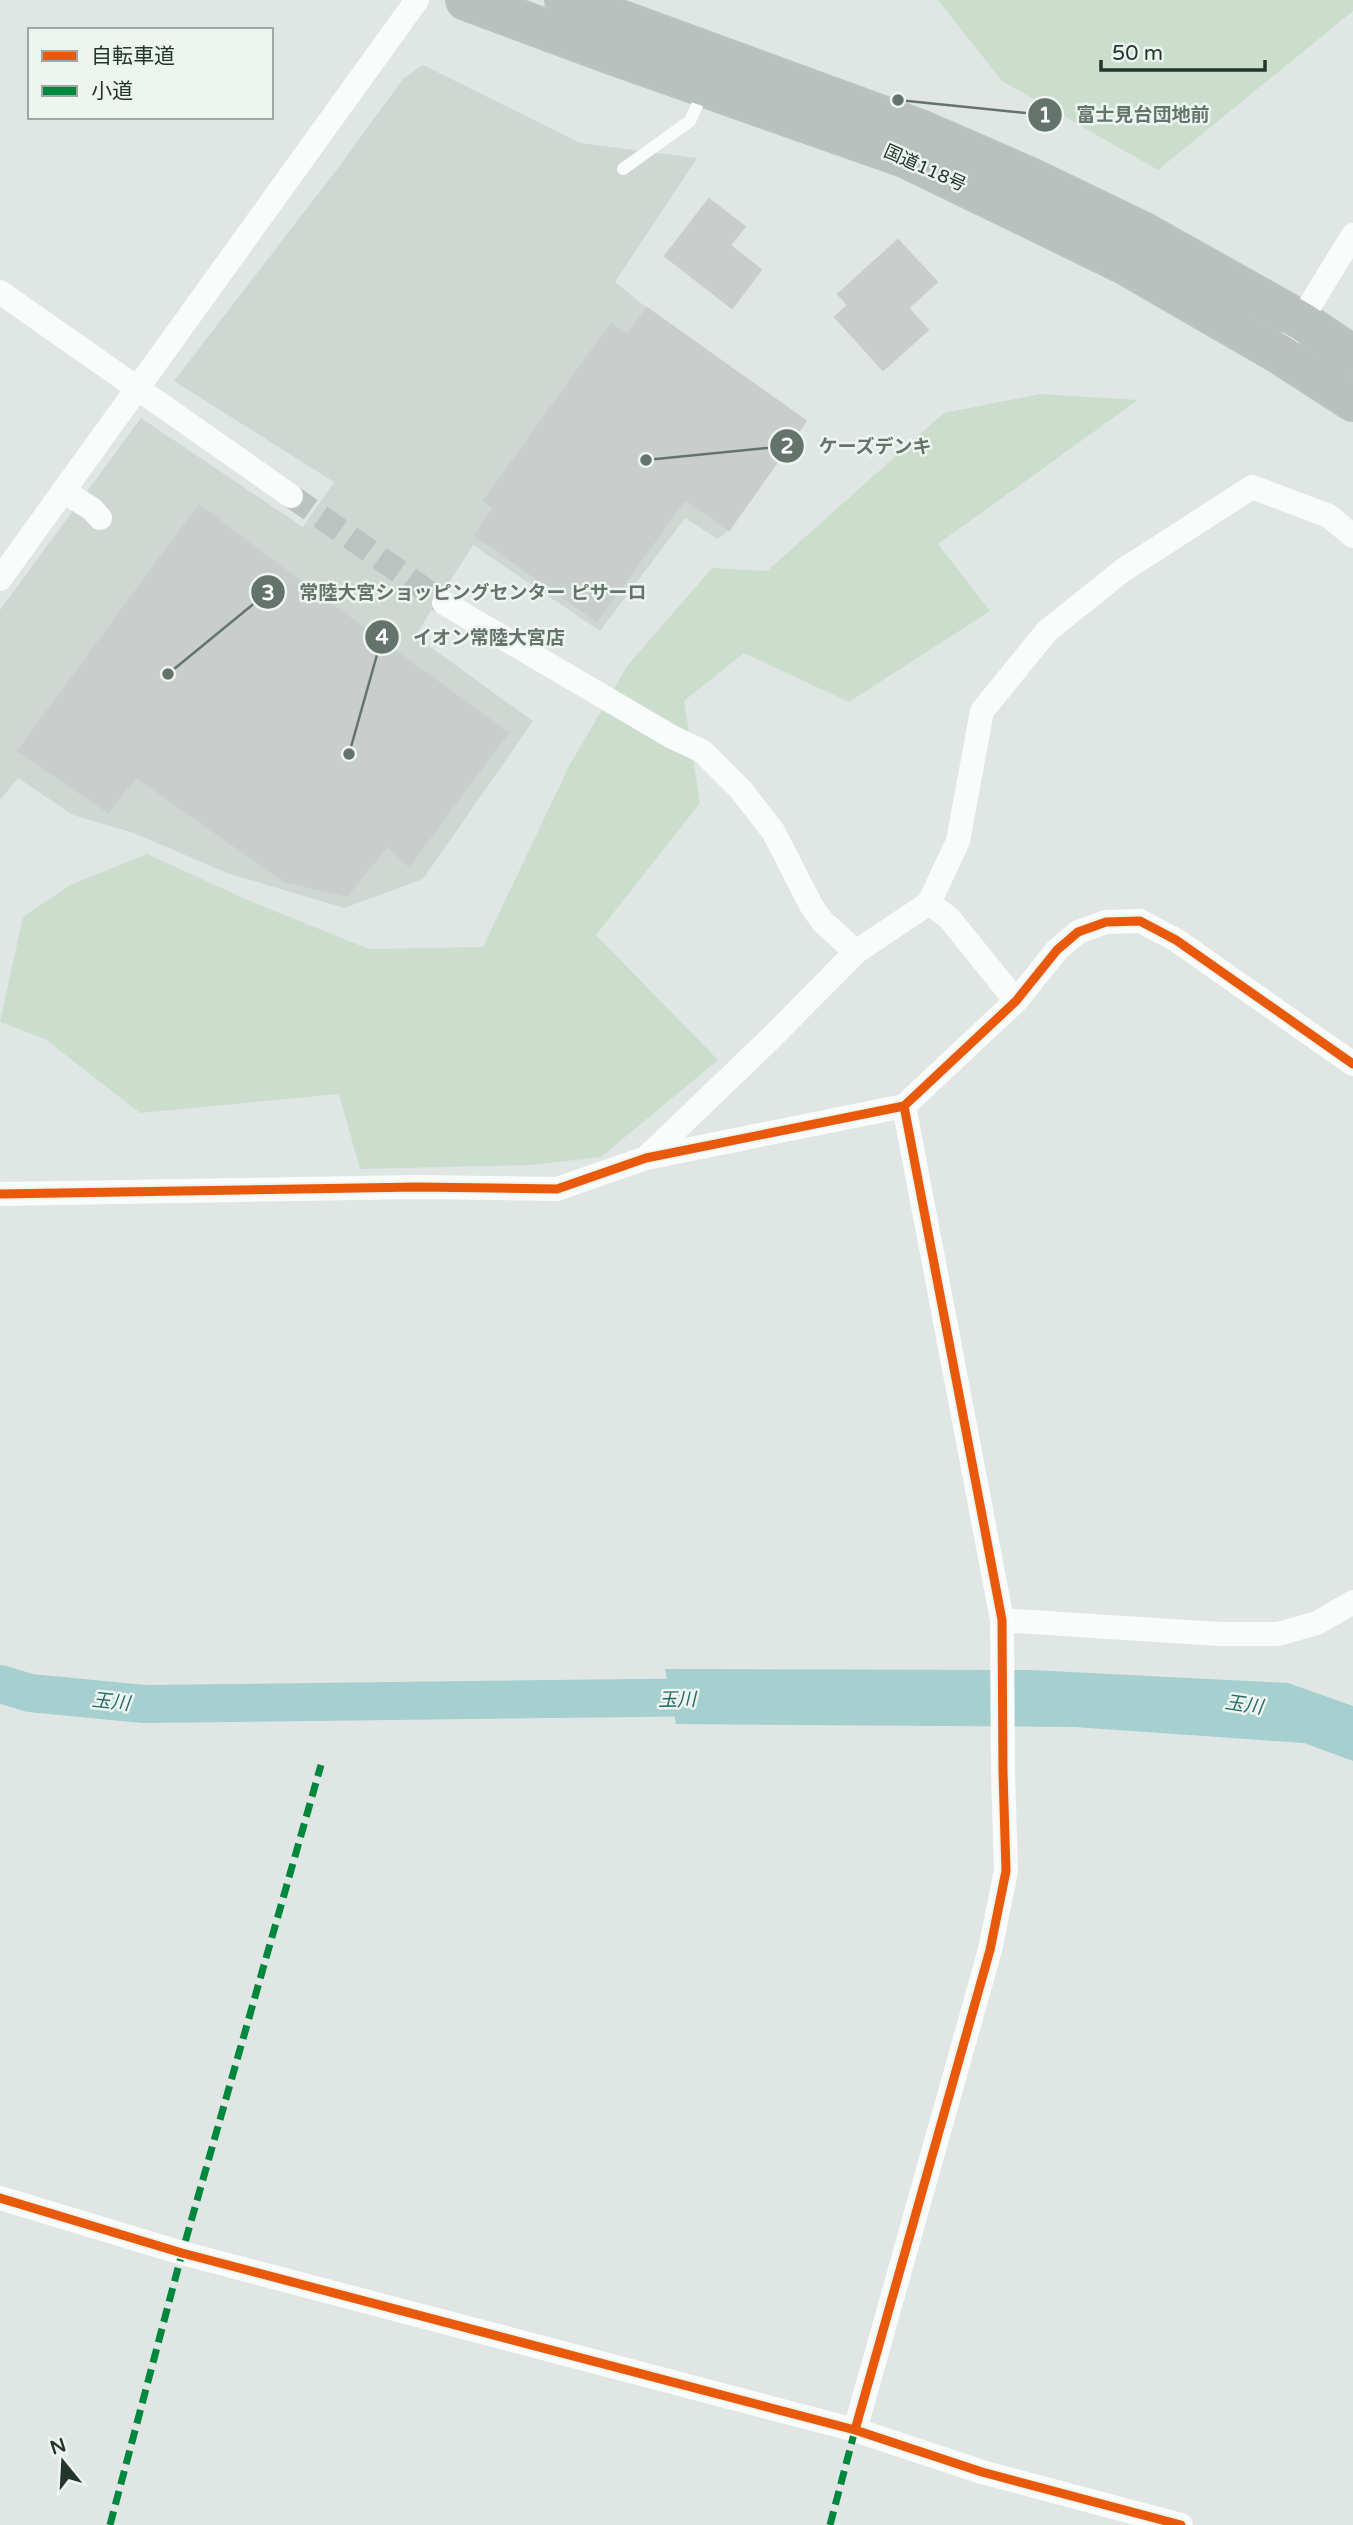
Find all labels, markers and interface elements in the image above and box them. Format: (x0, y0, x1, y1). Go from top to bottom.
legend (28, 28, 273, 119)
scale bar (1101, 28, 1266, 72)
text: 50 m (1112, 41, 1163, 66)
text: 自転車道 (91, 44, 175, 69)
text: 小道 (91, 79, 133, 104)
callout: 富士見台団地前 (1027, 95, 1223, 135)
text: 1 (1038, 103, 1052, 128)
text: 富士見台団地前 (1076, 104, 1210, 126)
street label: 国道118号 (880, 140, 970, 196)
callout: ケーズデンキ (769, 426, 946, 466)
text: 2 (780, 434, 794, 459)
text: ケーズデンキ (818, 436, 932, 458)
callout: 常陸大宮ショッピングセンター ピサーロ (250, 572, 660, 612)
text: 3 (261, 581, 275, 606)
text: 常陸大宮ショッピングセンター ピサーロ (300, 582, 646, 604)
callout: イオン常陸大宮店 (364, 617, 579, 657)
text: 4 (375, 625, 389, 650)
text: イオン常陸大宮店 (413, 627, 565, 649)
water label: 玉川 (91, 1689, 133, 1715)
water label: 玉川 (658, 1689, 698, 1711)
water label: 玉川 (1224, 1691, 1266, 1719)
north arrow (28, 2427, 98, 2497)
text: N (47, 2434, 69, 2460)

